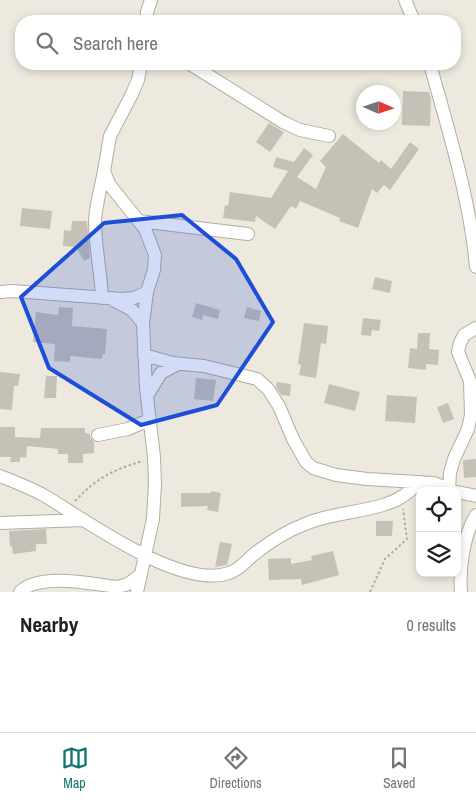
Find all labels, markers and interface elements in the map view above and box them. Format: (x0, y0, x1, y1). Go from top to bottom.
search box (15, 15, 461, 70)
icon: search (33, 29, 61, 57)
text: Search here (73, 30, 158, 56)
north arrow (356, 85, 401, 130)
map controls (416, 487, 461, 577)
button: locate (416, 487, 461, 532)
button: layers (416, 532, 461, 577)
text: Nearby (20, 610, 78, 639)
text: 0 results (406, 614, 456, 636)
tab: Map (61, 744, 89, 792)
tab: Directions (210, 744, 262, 792)
tab: Saved (383, 744, 415, 792)

